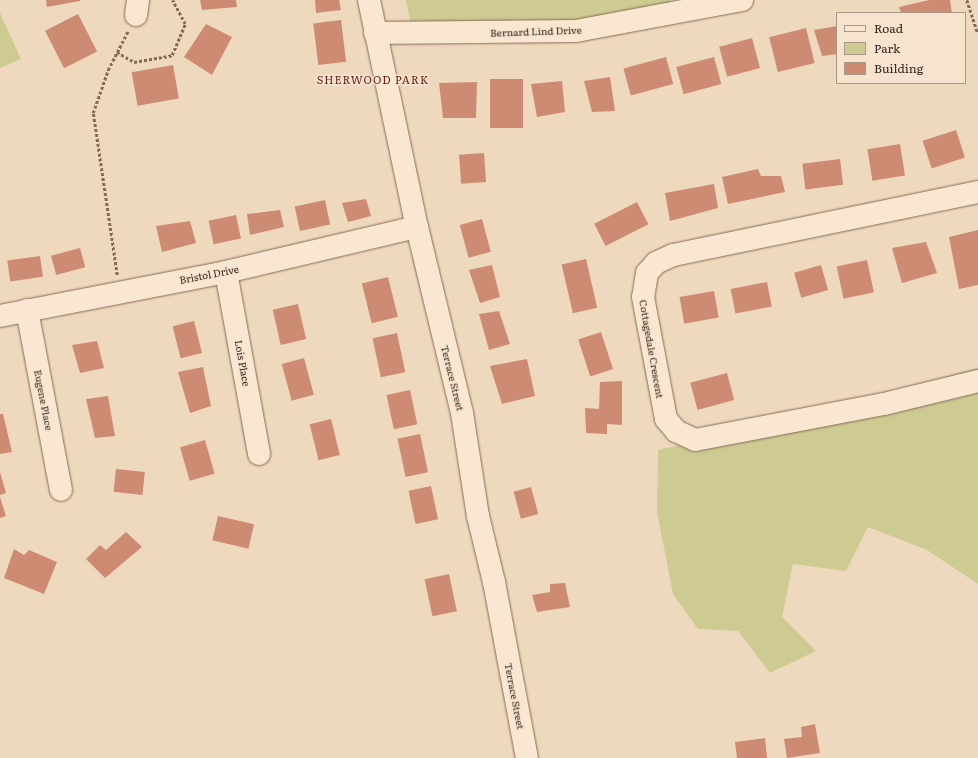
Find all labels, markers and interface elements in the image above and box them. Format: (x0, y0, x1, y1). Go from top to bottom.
legend (836, 12, 966, 84)
text: Road (874, 19, 903, 37)
street label: Bernard Lind Drive (490, 23, 582, 39)
text: Park (874, 39, 900, 57)
text: Building (874, 59, 923, 77)
district label: SHERWOOD PARK (317, 72, 429, 86)
street label: Bristol Drive (178, 262, 240, 286)
street label: Cottagedale Crescent (637, 299, 667, 399)
street label: Lois Place (233, 339, 253, 387)
street label: Terrace Street (439, 344, 467, 412)
street label: Eugene Place (32, 369, 56, 431)
street label: Terrace Street (503, 662, 527, 730)

